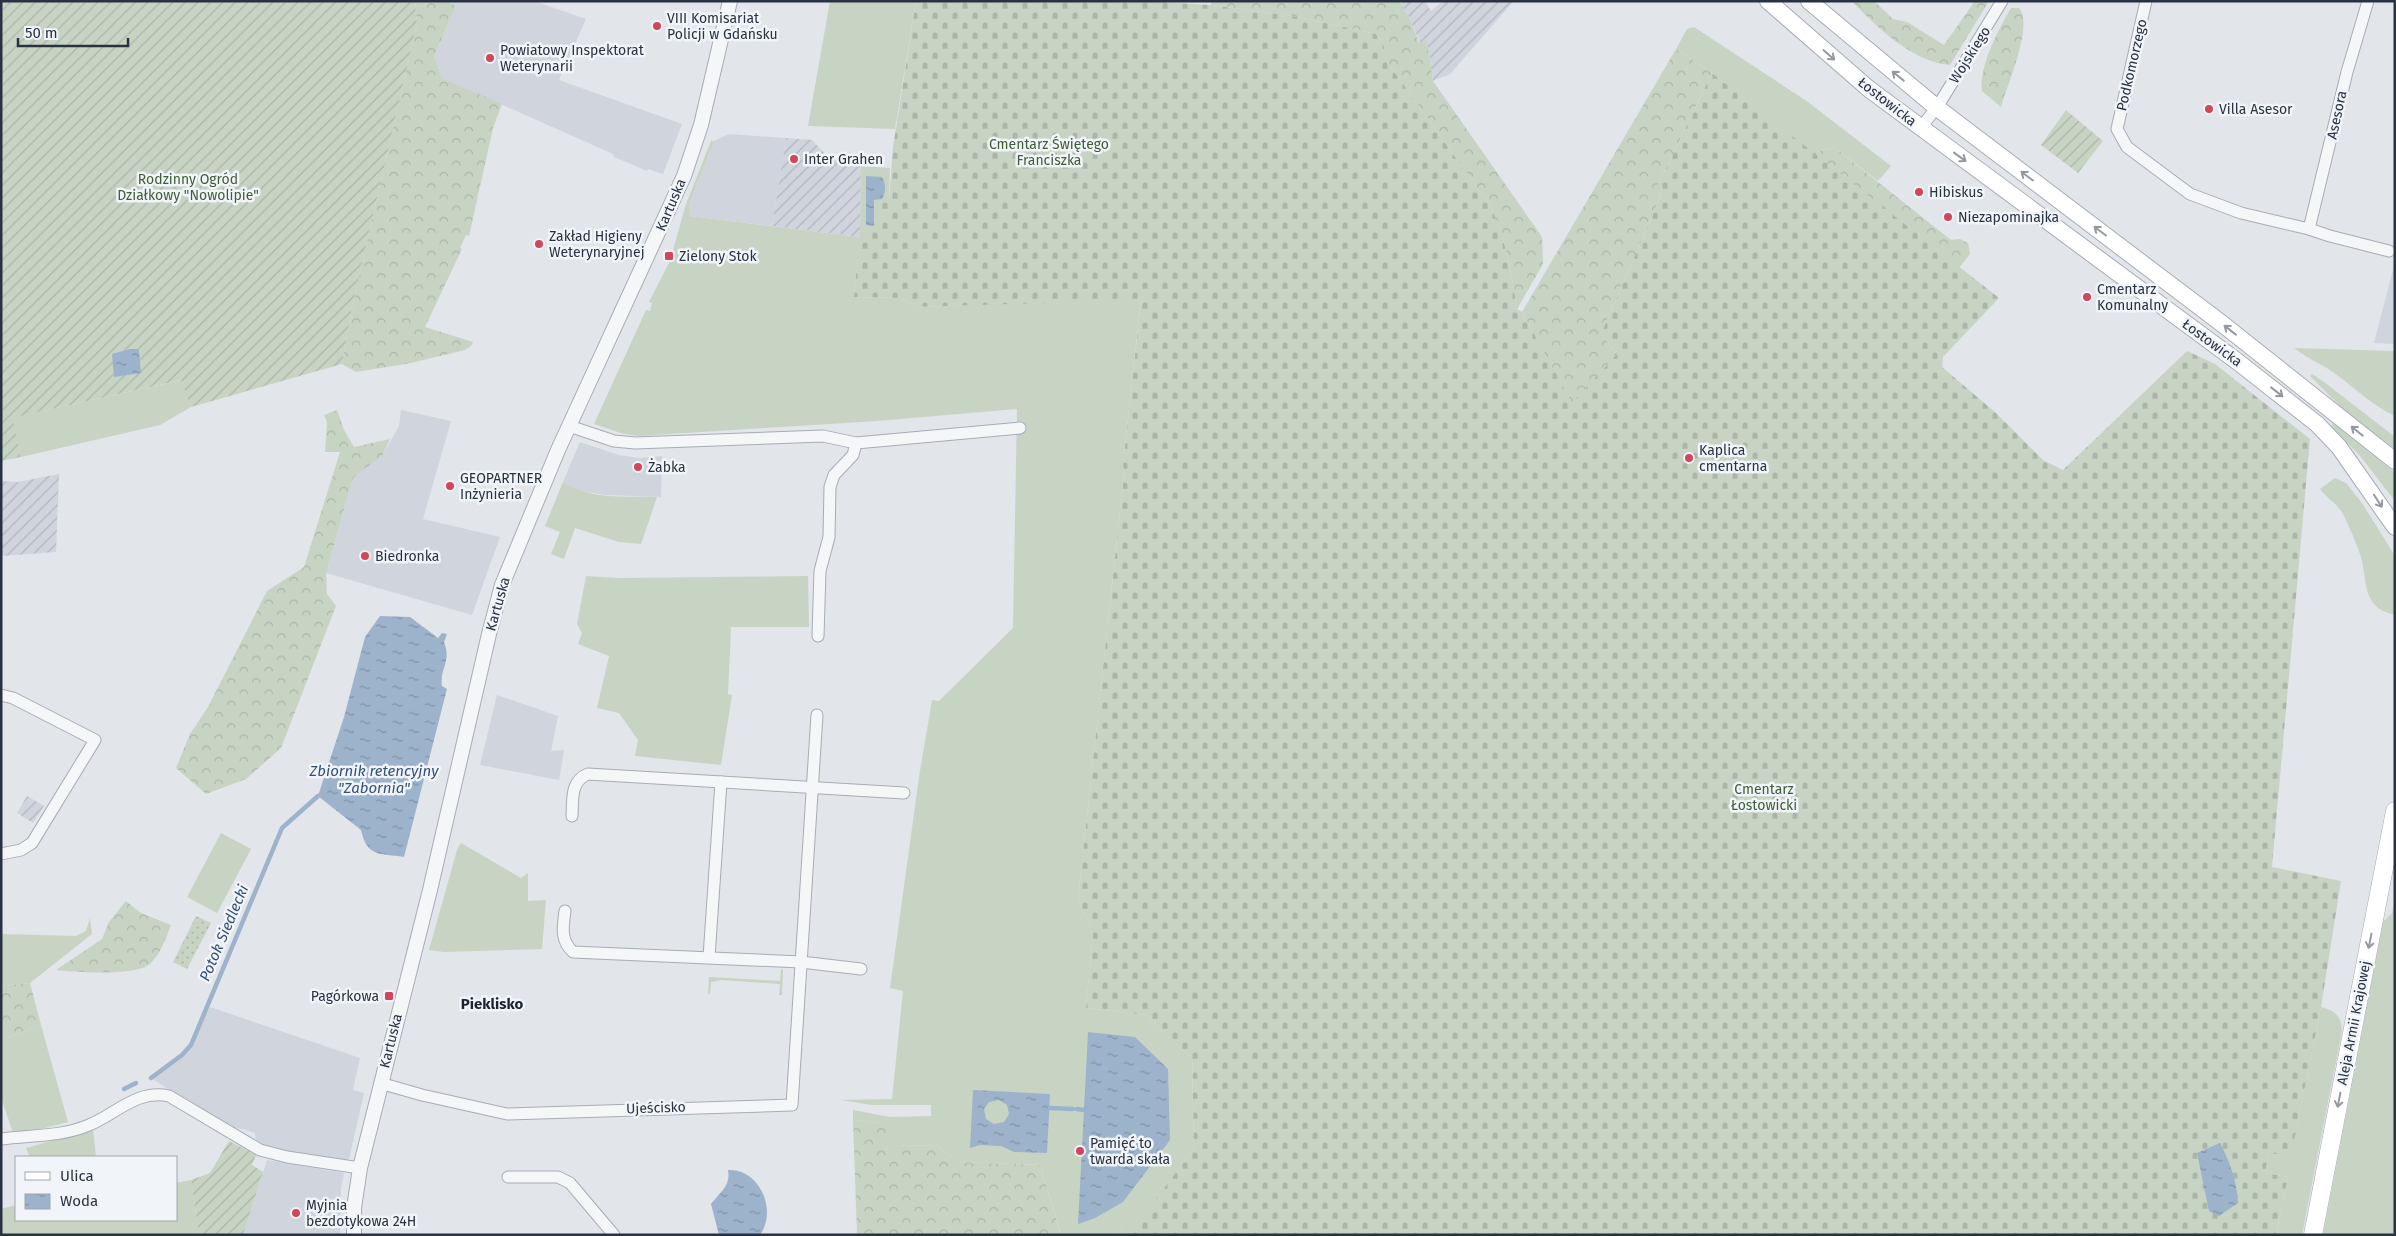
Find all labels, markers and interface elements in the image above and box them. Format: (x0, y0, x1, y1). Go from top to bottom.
place label: VIII Komisariat Policji w Gdańsku (667, 10, 778, 43)
scale bar (18, 15, 128, 47)
street label: Podkomorzego (2113, 17, 2151, 113)
marker: VIII Komisariat Policji w Gdańsku (651, 20, 663, 32)
street label: Wojskiego (1946, 23, 1994, 87)
text: 50 m (25, 24, 58, 42)
place label: Powiatowy Inspektorat Weterynarii (500, 42, 645, 75)
one-way arrow (1822, 49, 1835, 61)
marker: Powiatowy Inspektorat Weterynarii (484, 52, 496, 64)
one-way arrow (1892, 71, 1905, 82)
street label: Łostowicka (1854, 74, 1920, 130)
street label: Asesora (2324, 89, 2350, 141)
place label: Villa Asesor (2219, 101, 2293, 118)
marker: Villa Asesor (2203, 103, 2215, 115)
park label: Cmentarz Świętego Franciszka (989, 135, 1109, 169)
place label: Inter Grahen (804, 151, 883, 168)
one-way arrow (1953, 152, 1967, 162)
marker: Inter Grahen (788, 153, 800, 165)
park label: Rodzinny Ogród Działkowy "Nowolipie" (117, 171, 259, 204)
one-way arrow (2020, 171, 2034, 181)
street label: Kartuska (652, 176, 690, 234)
place label: Hibiskus (1929, 184, 1983, 201)
marker: Hibiskus (1913, 186, 1925, 198)
place label: Niezapominajka (1958, 209, 2059, 226)
marker: Niezapominajka (1942, 211, 1954, 223)
one-way arrow (2094, 226, 2107, 237)
place label: Zakład Higieny Weterynaryjnej (549, 228, 645, 261)
marker: Zakład Higieny Weterynaryjnej (533, 238, 545, 250)
place label: Zielony Stok (679, 248, 757, 265)
marker: Zielony Stok (663, 250, 675, 262)
place label: Cmentarz Komunalny (2097, 281, 2168, 314)
marker: Cmentarz Komunalny (2081, 291, 2093, 303)
street label: Łostowicka (2179, 316, 2245, 370)
one-way arrow (2223, 324, 2236, 335)
one-way arrow (2270, 386, 2283, 397)
one-way arrow (2350, 426, 2363, 437)
place label: Kaplica cmentarna (1699, 442, 1767, 475)
marker: Kaplica cmentarna (1683, 452, 1695, 464)
place label: Żabka (648, 458, 686, 476)
marker: Żabka (632, 461, 644, 473)
place label: GEOPARTNER Inżynieria (460, 470, 543, 503)
marker: GEOPARTNER Inżynieria (444, 480, 456, 492)
one-way arrow (2373, 493, 2383, 507)
place label: Biedronka (375, 548, 439, 565)
marker: Biedronka (359, 550, 371, 562)
street label: Kartuska (482, 575, 514, 633)
water label: Zbiornik retencyjny "Zabornia" (309, 762, 439, 797)
park label: Cmentarz Łostowicki (1731, 781, 1797, 814)
water label: Potok Siedlecki (196, 882, 252, 984)
one-way arrow (2365, 932, 2374, 948)
street label: Aleja Armii Krajowej (2334, 959, 2374, 1087)
place label: Pagórkowa (311, 988, 379, 1005)
marker: Pagórkowa (383, 990, 395, 1002)
district label: Pieklisko (461, 995, 524, 1013)
street label: Kartuska (376, 1012, 406, 1070)
one-way arrow (2334, 1092, 2343, 1108)
street label: Ujeścisko (626, 1098, 686, 1118)
place label: Pamięć to twarda skała (1090, 1135, 1170, 1168)
marker: Pamięć to twarda skała (1074, 1145, 1086, 1157)
legend (15, 1156, 178, 1221)
text: Ulica (60, 1167, 94, 1185)
text: Woda (60, 1192, 98, 1210)
place label: Myjnia bezdotykowa 24H (306, 1197, 416, 1230)
marker: Myjnia bezdotykowa 24H (290, 1207, 302, 1219)

